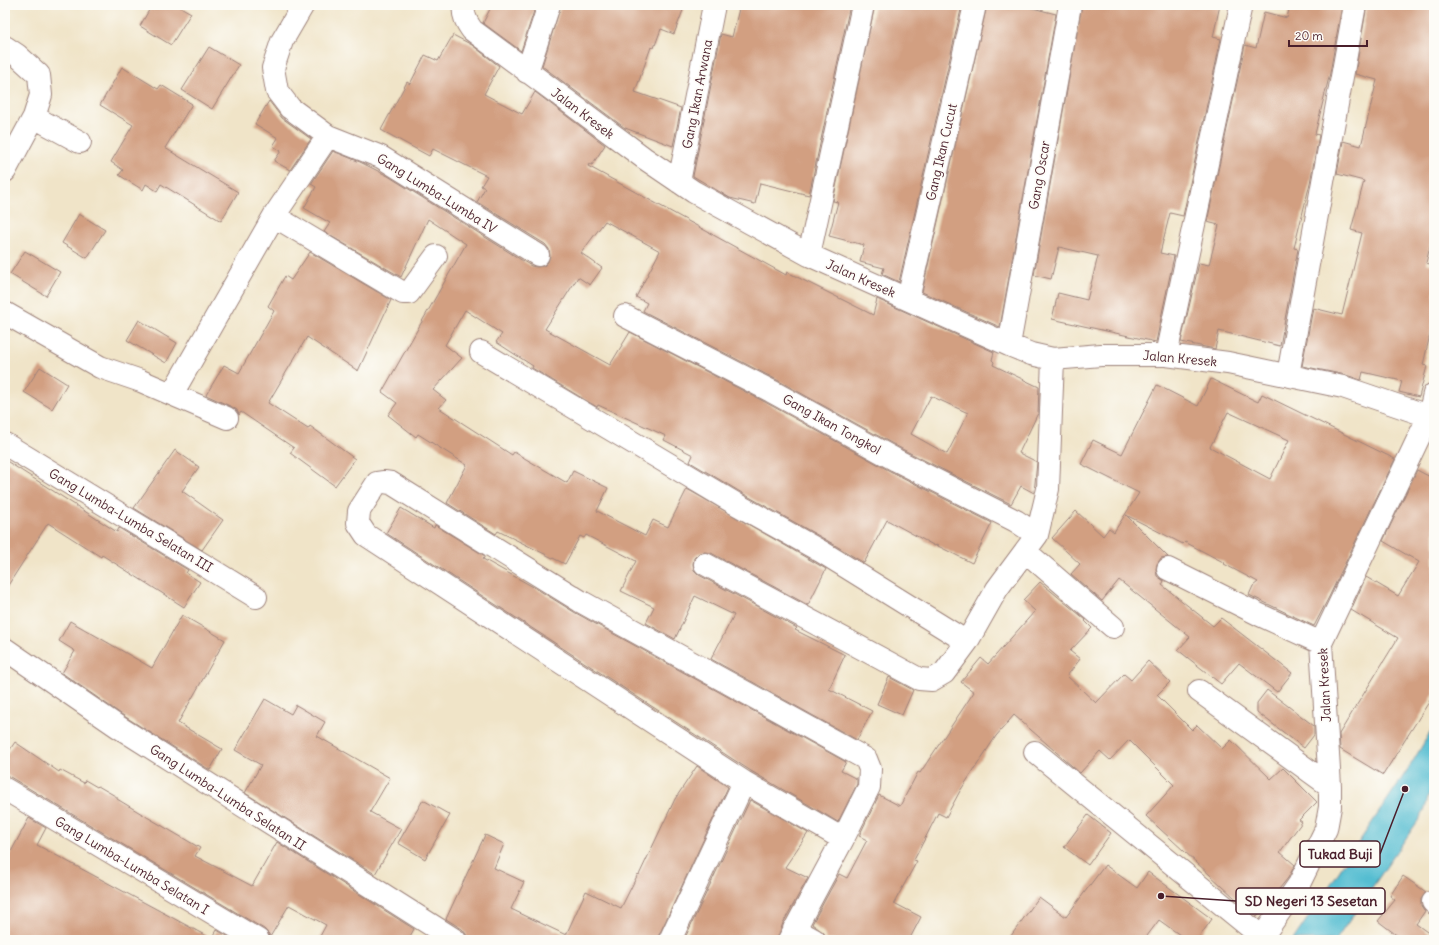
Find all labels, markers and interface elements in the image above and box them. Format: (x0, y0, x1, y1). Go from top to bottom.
scale bar (1289, 22, 1367, 48)
text: 20 m (1295, 28, 1323, 43)
street label: Gang Ikan Arwana (679, 38, 716, 150)
street label: Jalan Kresek (548, 84, 618, 143)
street label: Gang Ikan Cucut (922, 101, 961, 202)
street label: Gang Oscar (1025, 139, 1054, 211)
street label: Gang Lumba-Lumba IV (374, 150, 500, 237)
street label: Jalan Kresek (823, 256, 899, 302)
street label: Jalan Kresek (1142, 347, 1218, 370)
street label: Gang Ikan Tongkol (780, 390, 884, 458)
street label: Gang Lumba-Lumba Selatan III (46, 465, 216, 576)
street label: Jalan Kresek (1314, 647, 1335, 723)
street label: Gang Lumba-Lumba Selatan II (147, 741, 309, 854)
street label: Gang Lumba-Lumba Selatan I (52, 813, 212, 918)
callout: Tukad Buji (1300, 841, 1380, 867)
text: Tukad Buji (1308, 845, 1372, 863)
callout: SD Negeri 13 Sesetan (1236, 888, 1385, 914)
text: SD Negeri 13 Sesetan (1245, 892, 1377, 910)

